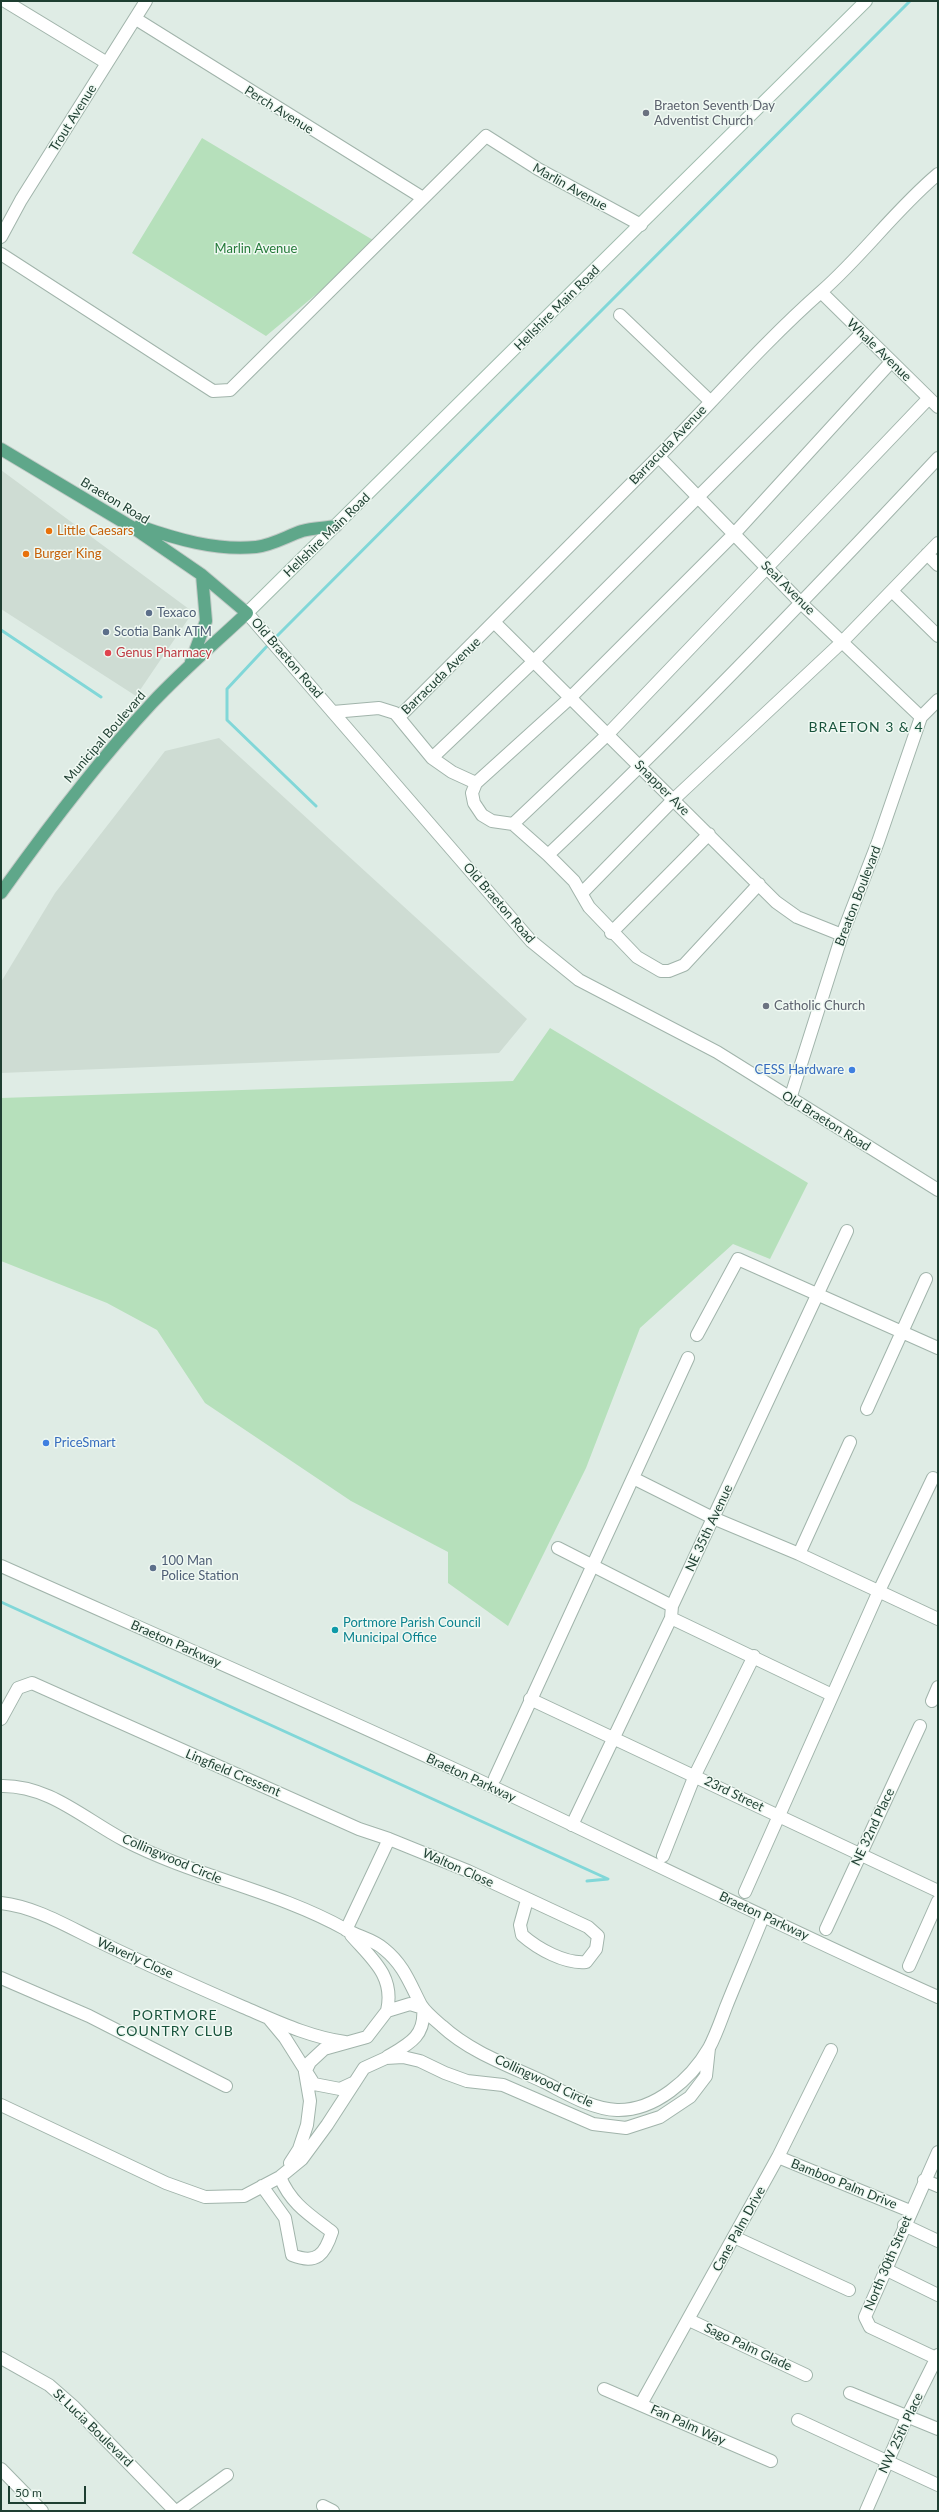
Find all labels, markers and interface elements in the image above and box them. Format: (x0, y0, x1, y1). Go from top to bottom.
street label: Trout Avenue (46, 81, 100, 155)
street label: Perch Avenue (242, 83, 316, 137)
place label: Braeton Seventh Day Adventist Church (654, 98, 775, 129)
marker: Braeton Seventh Day Adventist Church (641, 108, 651, 118)
street label: Marlin Avenue (530, 160, 610, 214)
park label: Marlin Avenue (215, 241, 297, 257)
street label: Hellshire Main Road (511, 262, 603, 354)
street label: Whale Avenue (844, 315, 914, 385)
street label: Barracuda Avenue (626, 402, 710, 488)
street label: Braeton Road (78, 474, 152, 528)
street label: Hellshire Main Road (280, 490, 374, 580)
place label: Little Caesars (57, 523, 133, 539)
marker: Little Caesars (44, 526, 54, 536)
place label: Burger King (34, 546, 101, 562)
marker: Burger King (21, 549, 31, 559)
street label: Seal Avenue (758, 558, 818, 618)
place label: Texaco (157, 605, 196, 621)
marker: Texaco (144, 608, 154, 618)
street label: Old Braeton Road (248, 615, 326, 701)
place label: Scotia Bank ATM (114, 624, 212, 640)
marker: Scotia Bank ATM (101, 627, 111, 637)
street label: Barracuda Avenue (398, 634, 484, 718)
place label: Genus Pharmacy (116, 645, 212, 661)
marker: Genus Pharmacy (103, 648, 113, 658)
street label: Municipal Boulevard (61, 688, 149, 786)
district label: BRAETON 3 & 4 (808, 719, 924, 735)
street label: Snapper Ave (631, 757, 693, 819)
street label: Breaton Boulevard (832, 844, 884, 948)
street label: Old Braeton Road (460, 860, 538, 946)
place label: Catholic Church (774, 998, 865, 1014)
marker: Catholic Church (761, 1001, 771, 1011)
place label: CESS Hardware (755, 1062, 844, 1078)
marker: CESS Hardware (847, 1065, 857, 1075)
street label: Old Braeton Road (779, 1087, 873, 1155)
place label: PriceSmart (54, 1435, 116, 1451)
marker: PriceSmart (41, 1438, 51, 1448)
street label: NE 35th Avenue (682, 1482, 736, 1574)
place label: 100 Man Police Station (161, 1553, 239, 1584)
marker: 100 Man Police Station (148, 1563, 158, 1573)
place label: Portmore Parish Council Municipal Office (343, 1615, 481, 1646)
street label: Braeton Parkway (128, 1617, 224, 1671)
marker: Portmore Parish Council Municipal Office (330, 1625, 340, 1635)
street label: Lingfield Cressent (183, 1746, 283, 1800)
street label: Braeton Parkway (424, 1750, 518, 1806)
street label: 23rd Street (702, 1773, 766, 1815)
street label: NE 32nd Place (848, 1786, 898, 1868)
street label: Collingwood Circle (120, 1831, 224, 1887)
street label: Walton Close (420, 1845, 496, 1891)
street label: Braeton Parkway (717, 1888, 811, 1944)
street label: Waverly Close (94, 1934, 176, 1982)
district label: PORTMORE COUNTRY CLUB (116, 2007, 234, 2040)
street label: Collingwood Circle (492, 2051, 596, 2111)
street label: Bamboo Palm Drive (789, 2156, 899, 2212)
street label: Cane Palm Drive (709, 2184, 769, 2274)
street label: North 30th Street (861, 2213, 915, 2313)
street label: Sago Palm Glade (702, 2320, 794, 2374)
street label: St Lucia Boulevard (50, 2386, 136, 2470)
street label: NW 25th Place (875, 2390, 927, 2476)
street label: Fan Palm Way (648, 2402, 728, 2448)
scale bar (10, 2478, 88, 2504)
text: 50 m (15, 2485, 42, 2500)

